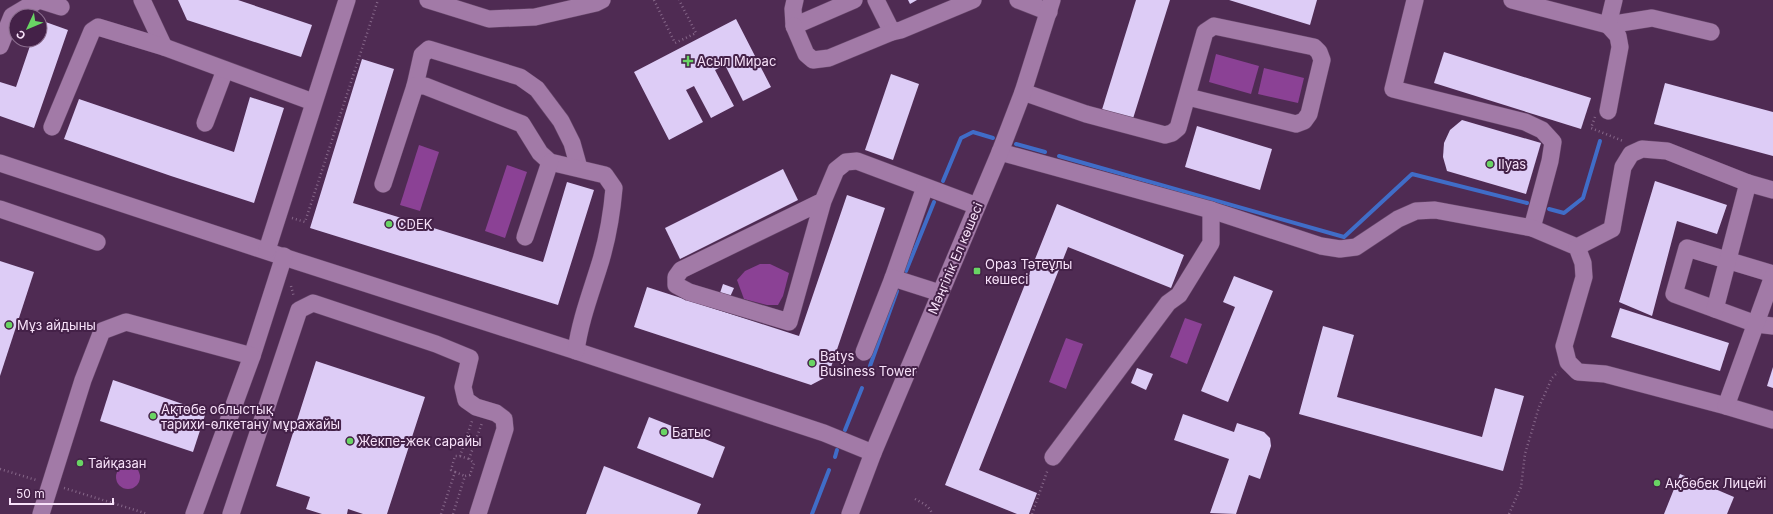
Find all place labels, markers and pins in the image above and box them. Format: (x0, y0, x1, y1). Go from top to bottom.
place label: Асыл Мирас (697, 53, 776, 69)
marker: Асыл Мирас (682, 55, 694, 67)
place label: Ilyas (1498, 156, 1526, 172)
marker: Ilyas (1485, 159, 1495, 169)
place label: CDEK (397, 216, 433, 232)
marker: CDEK (384, 219, 394, 229)
place label: Ораз Тәтеұлы көшесі (985, 256, 1072, 287)
marker: Ораз Тәтеұлы көшесі (972, 266, 982, 276)
place label: Мұз айдыны (17, 317, 96, 333)
marker: Мұз айдыны (4, 320, 14, 330)
place label: Batys Business Tower (820, 348, 917, 379)
marker: Batys Business Tower (807, 358, 817, 368)
place label: Ақтөбе облыстық тарихи-өлкетану мұражайы (161, 401, 340, 432)
marker: Ақтөбе облыстық тарихи-өлкетану мұражайы (148, 411, 158, 421)
place label: Батыс (672, 424, 711, 440)
marker: Батыс (659, 427, 669, 437)
place label: Жекпе-жек сарайы (358, 433, 482, 449)
marker: Жекпе-жек сарайы (345, 436, 355, 446)
place label: Тайқазан (88, 455, 146, 471)
marker: Тайқазан (75, 458, 85, 468)
place label: Ақбөбек Лицейі (1665, 475, 1766, 491)
marker: Ақбөбек Лицейі (1652, 478, 1662, 488)

